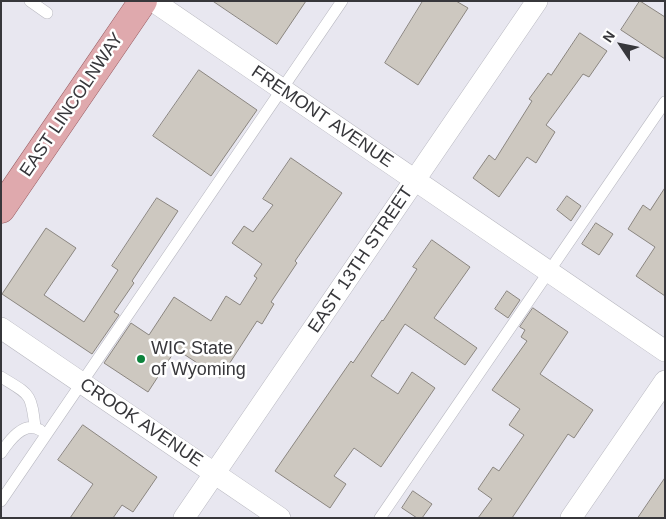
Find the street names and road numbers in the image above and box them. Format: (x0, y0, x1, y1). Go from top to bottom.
street label: EAST LINCOLNWAY (16, 29, 128, 181)
street label: FREMONT AVENUE (247, 61, 397, 173)
street label: EAST 13TH STREET (304, 183, 418, 337)
street label: CROOK AVENUE (75, 374, 207, 472)

